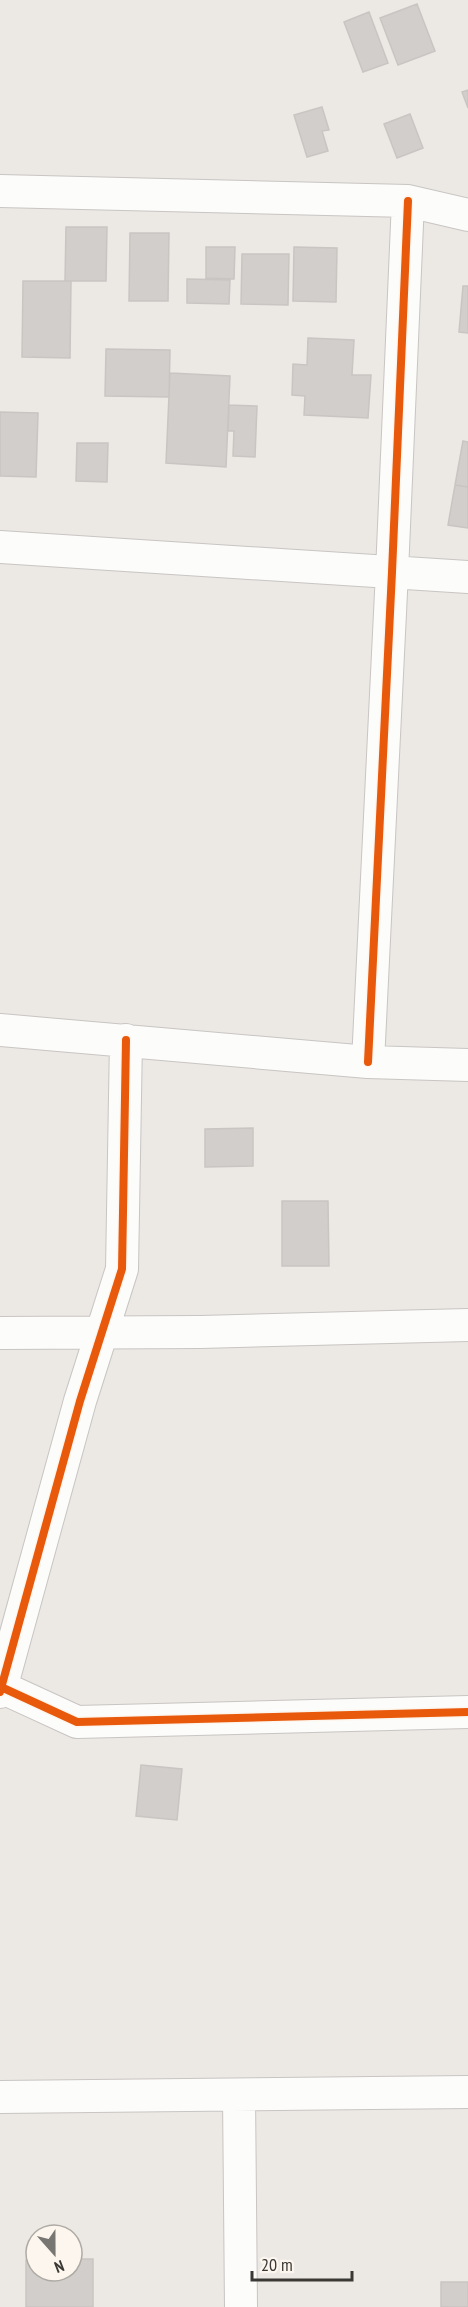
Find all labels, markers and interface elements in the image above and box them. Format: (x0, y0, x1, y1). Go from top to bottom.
north arrow (24, 2223, 84, 2283)
scale bar (252, 2244, 352, 2282)
text: 20 m (261, 2253, 293, 2276)
text: N (52, 2256, 67, 2278)

